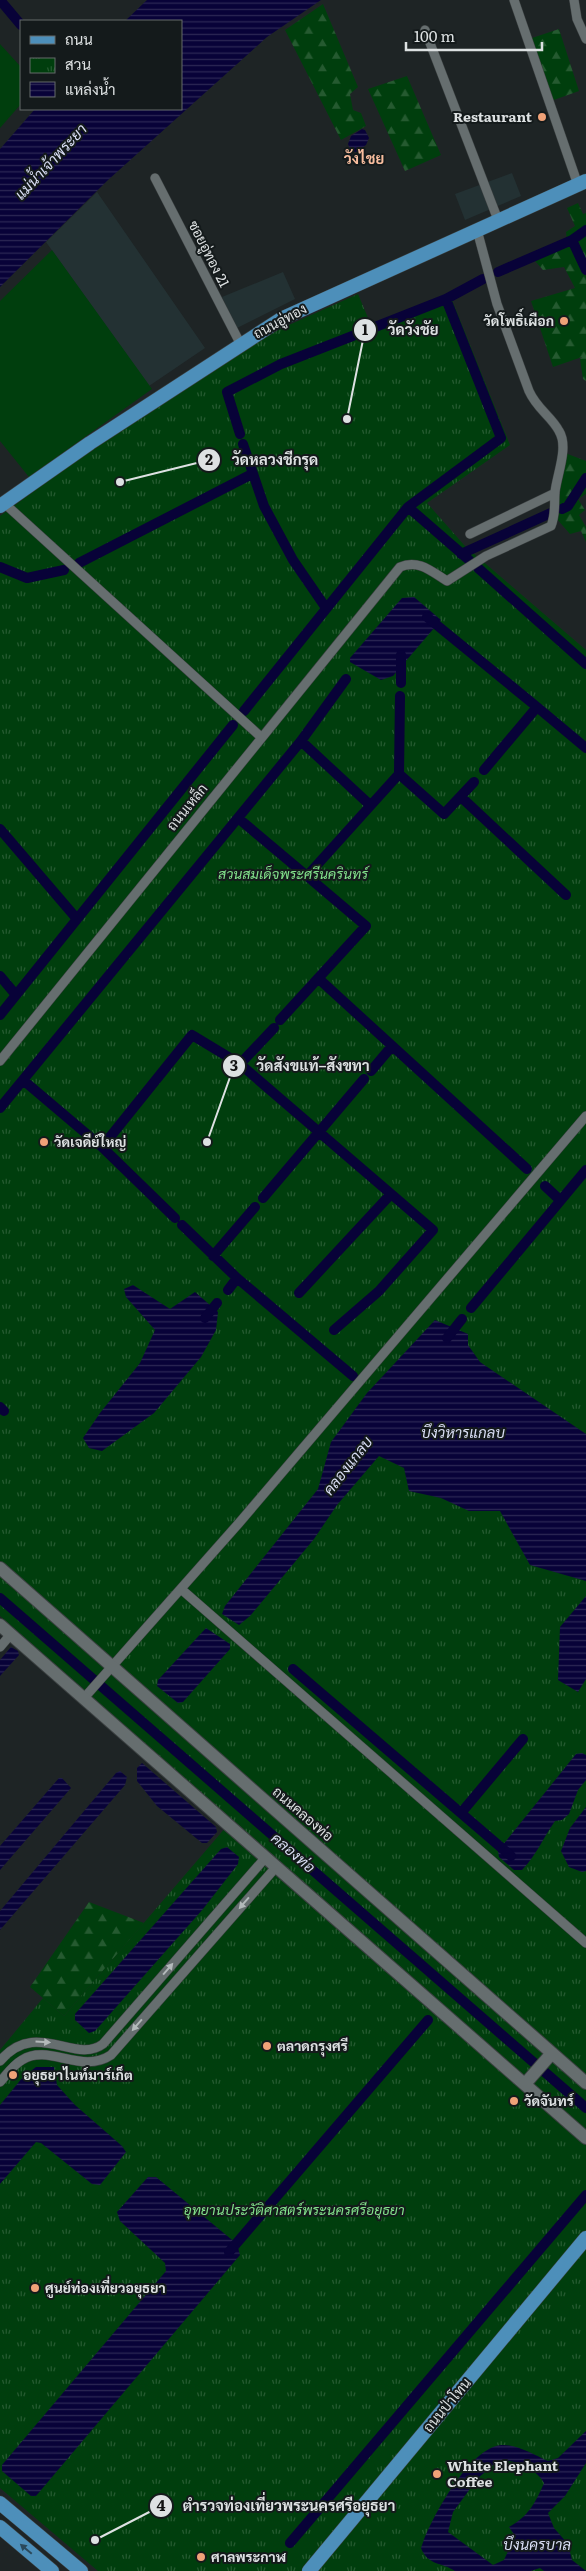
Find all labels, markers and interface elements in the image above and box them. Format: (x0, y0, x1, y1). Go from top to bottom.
legend (20, 20, 182, 110)
scale bar (406, 20, 542, 52)
text: 100 m (414, 24, 455, 47)
text: ถนน (65, 27, 93, 50)
text: สวน (65, 52, 91, 75)
text: แหล่งน้ำ (65, 77, 116, 100)
place label: Restaurant (453, 106, 533, 126)
marker: Restaurant (536, 111, 548, 123)
water label: แม่น้ำเจ้าพระยา (8, 118, 91, 204)
district label: วังไชย (344, 146, 384, 169)
street label: ซอยอู่ทอง 21 (184, 217, 235, 291)
street label: ถนนอู่ทอง (249, 298, 310, 343)
place label: วัดโพธิ์เผือก (483, 308, 554, 330)
callout: วัดวังชัย (352, 315, 448, 345)
marker: วัดโพธิ์เผือก (558, 315, 570, 327)
text: 1 (362, 317, 368, 340)
text: วัดวังชัย (387, 317, 439, 340)
callout: วัดหลวงชีกรุด (197, 445, 328, 475)
text: 2 (205, 447, 213, 470)
text: วัดหลวงชีกรุด (232, 447, 318, 471)
street label: ถนนเหล็ก (161, 779, 211, 834)
park label: สวนสมเด็จพระศรีนครินทร์ (218, 863, 370, 883)
callout: วัดสังขแท้–สังขทา (221, 1051, 380, 1081)
text: 3 (230, 1053, 238, 1076)
text: วัดสังขแท้–สังขทา (256, 1053, 370, 1076)
place label: วัดเจดีย์ใหญ่ (54, 1131, 126, 1151)
marker: วัดเจดีย์ใหญ่ (38, 1136, 50, 1148)
water label: บึงวิหารแกลบ (421, 1420, 505, 1443)
water label: คลองแกลบ (316, 1431, 377, 1499)
street label: ถนนคลองท่อ (269, 1781, 338, 1845)
water label: คลองท่อ (267, 1826, 321, 1878)
one-way arrow (239, 1896, 250, 1909)
one-way arrow (163, 1962, 174, 1975)
one-way arrow (132, 2019, 143, 2031)
place label: ตลาดกรุงศรี (277, 2035, 348, 2057)
one-way arrow (35, 2039, 51, 2047)
marker: ตลาดกรุงศรี (261, 2040, 273, 2052)
place label: อยุธยาไนท์มาร์เก็ต (23, 2064, 133, 2086)
marker: อยุธยาไนท์มาร์เก็ต (7, 2069, 19, 2081)
place label: วัดจันทร์ (524, 2090, 575, 2110)
marker: วัดจันทร์ (508, 2095, 520, 2107)
park label: อุทยานประวัติศาสตร์พระนครศรีอยุธยา (183, 2199, 405, 2220)
place label: ศูนย์ท่องเที่ยวอยุธยา (45, 2276, 166, 2299)
marker: ศูนย์ท่องเที่ยวอยุธยา (29, 2282, 41, 2294)
street label: ถนนป่าโทน (418, 2373, 475, 2436)
place label: White Elephant Coffee (447, 2455, 559, 2491)
marker: White Elephant Coffee (431, 2468, 443, 2480)
callout: ตำรวจท่องเที่ยวพระนครศรีอยุธยา (148, 2491, 406, 2521)
text: ตำรวจท่องเที่ยวพระนครศรีอยุธยา (183, 2491, 395, 2517)
text: 4 (156, 2493, 166, 2516)
water label: บึงนครบาล (503, 2532, 571, 2555)
one-way arrow (20, 2544, 33, 2555)
place label: ศาลพระกาฬ (211, 2546, 287, 2566)
marker: ศาลพระกาฬ (195, 2551, 207, 2563)

